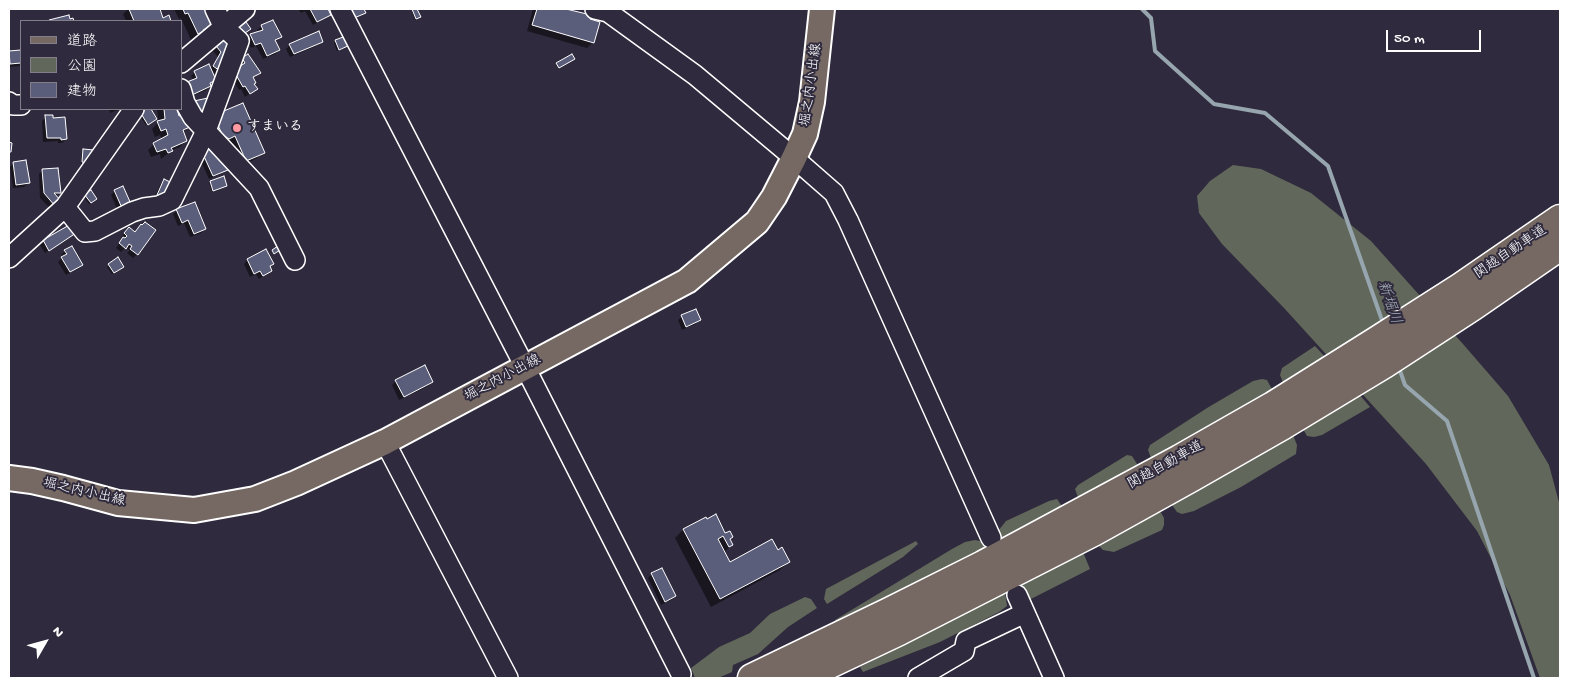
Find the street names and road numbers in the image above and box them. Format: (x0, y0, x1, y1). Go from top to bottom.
street label: 堀之内小出線 (798, 42, 826, 128)
street label: 関越自動車道 (1471, 223, 1551, 283)
street label: 堀之内小出線 (462, 352, 544, 406)
street label: 関越自動車道 (1125, 438, 1207, 494)
street label: 堀之内小出線 (41, 475, 127, 511)

